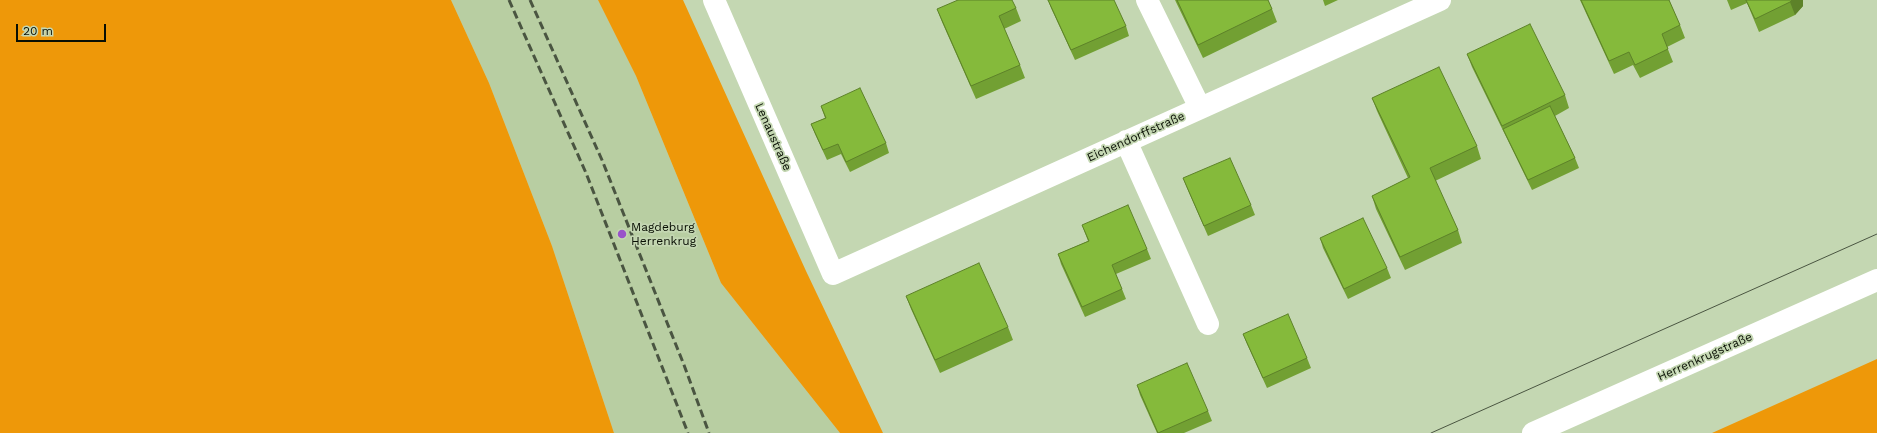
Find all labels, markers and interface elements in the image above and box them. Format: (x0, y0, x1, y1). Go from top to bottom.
scale bar (18, 16, 108, 42)
text: 20 m (23, 24, 53, 38)
street label: Lenaustraße (752, 101, 794, 173)
street label: Eichendorffstraße (1085, 109, 1187, 165)
place label: Magdeburg Herrenkrug (631, 220, 696, 248)
marker: Magdeburg Herrenkrug (616, 228, 628, 240)
street label: Herrenkrugstraße (1655, 330, 1755, 384)

